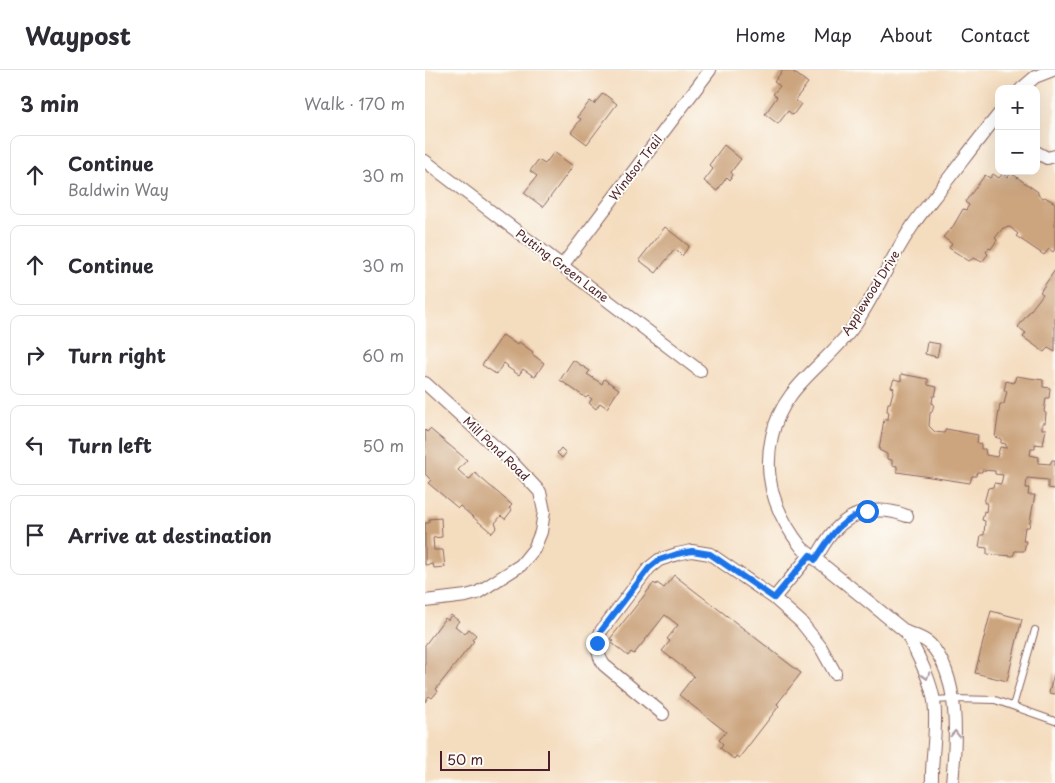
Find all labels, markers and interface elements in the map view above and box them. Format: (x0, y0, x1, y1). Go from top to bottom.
text: Waypost (25, 17, 131, 53)
text: Home (735, 21, 785, 48)
text: Map (813, 21, 852, 48)
text: About (880, 21, 932, 48)
text: Contact (960, 21, 1030, 48)
map controls (995, 85, 1040, 175)
button: + (995, 85, 1040, 130)
text: 3 min (20, 87, 79, 119)
text: Walk · 170 m (304, 91, 405, 115)
button: − (995, 130, 1040, 175)
street label: Windsor Trail (604, 131, 666, 204)
text: Continue (68, 149, 154, 177)
icon: ahead (21, 161, 49, 189)
text: 30 m (362, 163, 404, 187)
text: Baldwin Way (68, 177, 169, 201)
street label: Putting Green Lane (512, 224, 613, 306)
street label: Applewood Drive (837, 246, 904, 339)
icon: ahead (21, 251, 49, 279)
text: Continue (68, 251, 154, 279)
text: 30 m (362, 253, 404, 277)
icon: right (21, 341, 49, 369)
text: Turn right (68, 341, 166, 369)
text: 60 m (362, 343, 404, 367)
street label: Mill Pond Road (459, 412, 534, 485)
icon: left (21, 431, 49, 459)
text: Turn left (68, 431, 152, 459)
text: 50 m (363, 433, 404, 457)
route start (856, 500, 879, 523)
icon: arrive (21, 521, 49, 549)
text: Arrive at destination (68, 521, 272, 549)
route end (586, 632, 609, 655)
one-way arrow (921, 672, 931, 680)
one-way arrow (949, 730, 960, 738)
scale bar (440, 748, 550, 771)
text: 50 m (447, 749, 483, 770)

